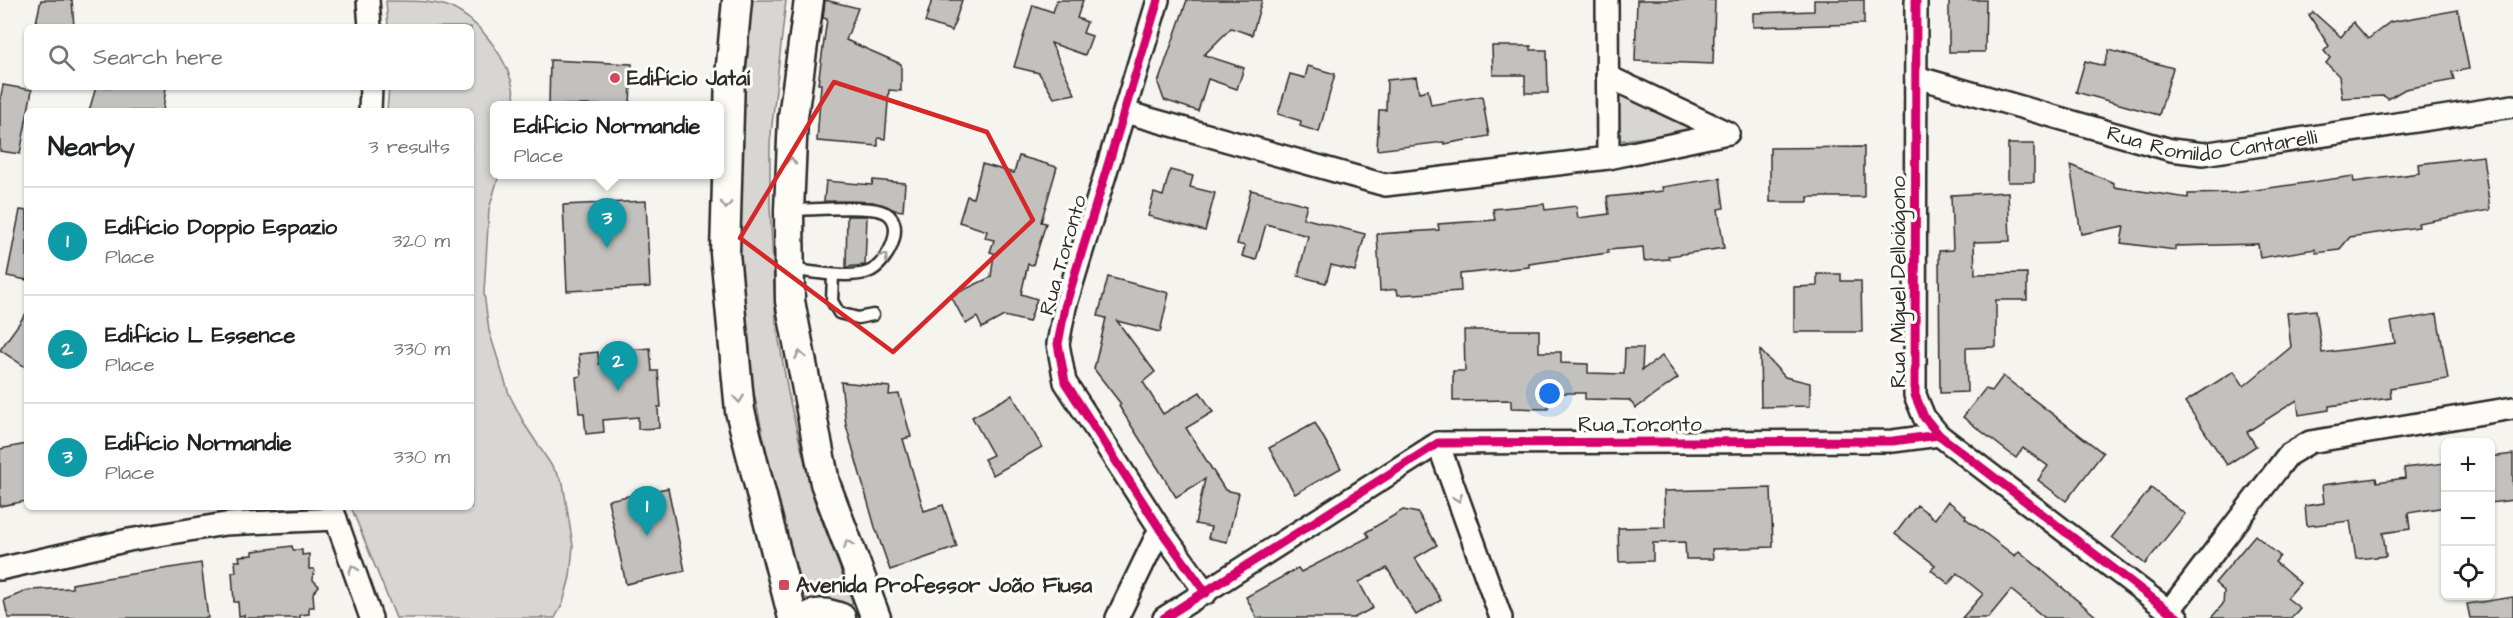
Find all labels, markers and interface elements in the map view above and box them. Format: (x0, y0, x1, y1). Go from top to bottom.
search box (24, 24, 474, 90)
icon: search (45, 41, 78, 74)
text: Search here (93, 42, 223, 73)
place label: Edifício Jataí (627, 64, 751, 93)
marker: Edifício Jataí (608, 71, 622, 85)
popup (490, 101, 724, 179)
text: Edifício Normandie (514, 111, 700, 142)
street label: Rua Romildo Cantarelli (2104, 118, 2319, 169)
text: Nearby (48, 129, 135, 165)
text: 3 results (368, 133, 450, 161)
text: Place (514, 142, 563, 170)
one-way arrow (784, 157, 797, 166)
street label: Rua Miguel Delloiágono (1884, 176, 1915, 388)
street label: Rua Toronto (1032, 191, 1094, 319)
pin: 3 (588, 198, 626, 248)
one-way arrow (720, 201, 732, 210)
text: Edifício Doppio Espazio (105, 212, 337, 243)
text: 1 (66, 227, 69, 255)
text: 320 m (392, 227, 450, 255)
text: Place (105, 243, 155, 271)
one-way arrow (877, 253, 888, 264)
text: Edifício L Essence (105, 320, 295, 351)
text: 2 (62, 335, 73, 363)
text: 330 m (393, 335, 450, 363)
pin: 2 (598, 342, 638, 391)
text: Place (105, 351, 155, 379)
one-way arrow (794, 351, 807, 361)
your location (1535, 379, 1564, 408)
one-way arrow (732, 395, 745, 404)
street label: Rua Toronto (1578, 410, 1702, 439)
text: Edifício Normandie (105, 428, 292, 459)
map controls (2441, 438, 2495, 600)
button: + (2441, 438, 2495, 492)
text: 3 (62, 443, 73, 471)
text: 330 m (393, 443, 450, 471)
text: Place (105, 459, 155, 487)
pin: 1 (628, 486, 666, 536)
one-way arrow (1451, 492, 1464, 503)
button: − (2441, 492, 2495, 546)
one-way arrow (843, 539, 855, 550)
button: locate (2441, 546, 2495, 600)
one-way arrow (348, 564, 361, 574)
place label: Avenida Professor João Fiusa (796, 571, 1093, 600)
marker: Avenida Professor João Fiusa (777, 578, 791, 592)

